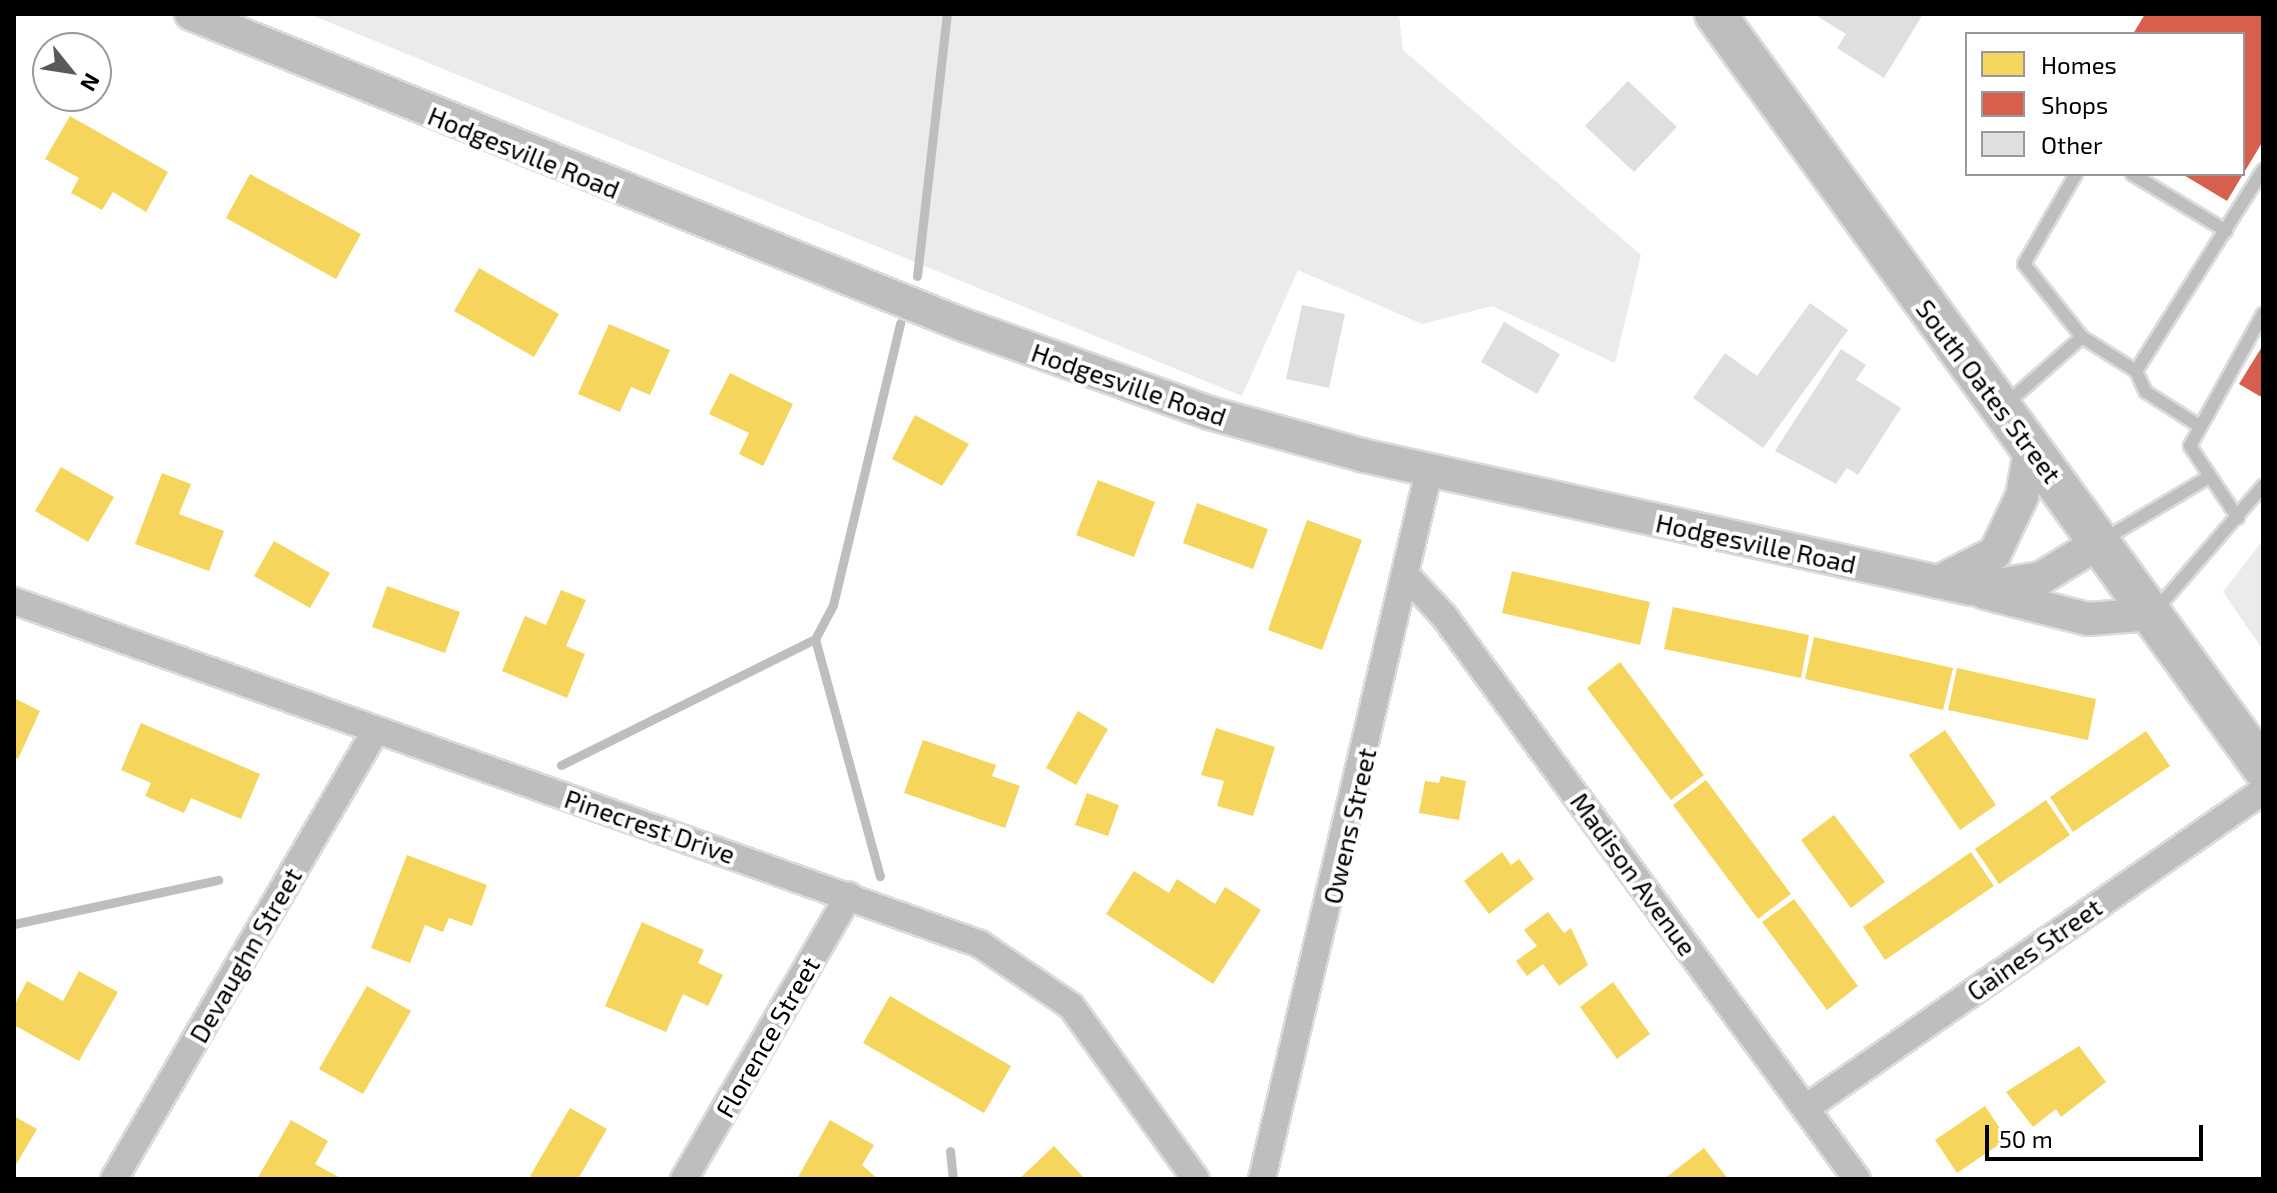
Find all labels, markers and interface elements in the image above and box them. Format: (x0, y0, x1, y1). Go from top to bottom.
north arrow (32, 32, 112, 112)
legend (1965, 32, 2245, 176)
text: Homes (2041, 50, 2117, 79)
text: N (76, 70, 106, 96)
text: Shops (2041, 90, 2108, 119)
street label: Hodgesville Road (424, 99, 624, 205)
text: Other (2041, 130, 2103, 159)
street label: South Oates Street (1910, 293, 2068, 489)
street label: Hodgesville Road (1028, 336, 1230, 432)
street label: Hodgesville Road (1653, 507, 1859, 579)
street label: Owens Street (1316, 745, 1382, 907)
street label: Pinecrest Drive (561, 782, 739, 870)
street label: Madison Avenue (1564, 786, 1704, 962)
street label: Devaughn Street (182, 862, 308, 1048)
street label: Gaines Street (1961, 891, 2107, 1007)
street label: Florence Street (708, 951, 826, 1123)
scale bar (1989, 1109, 2207, 1159)
text: 50 m (1999, 1124, 2053, 1153)

